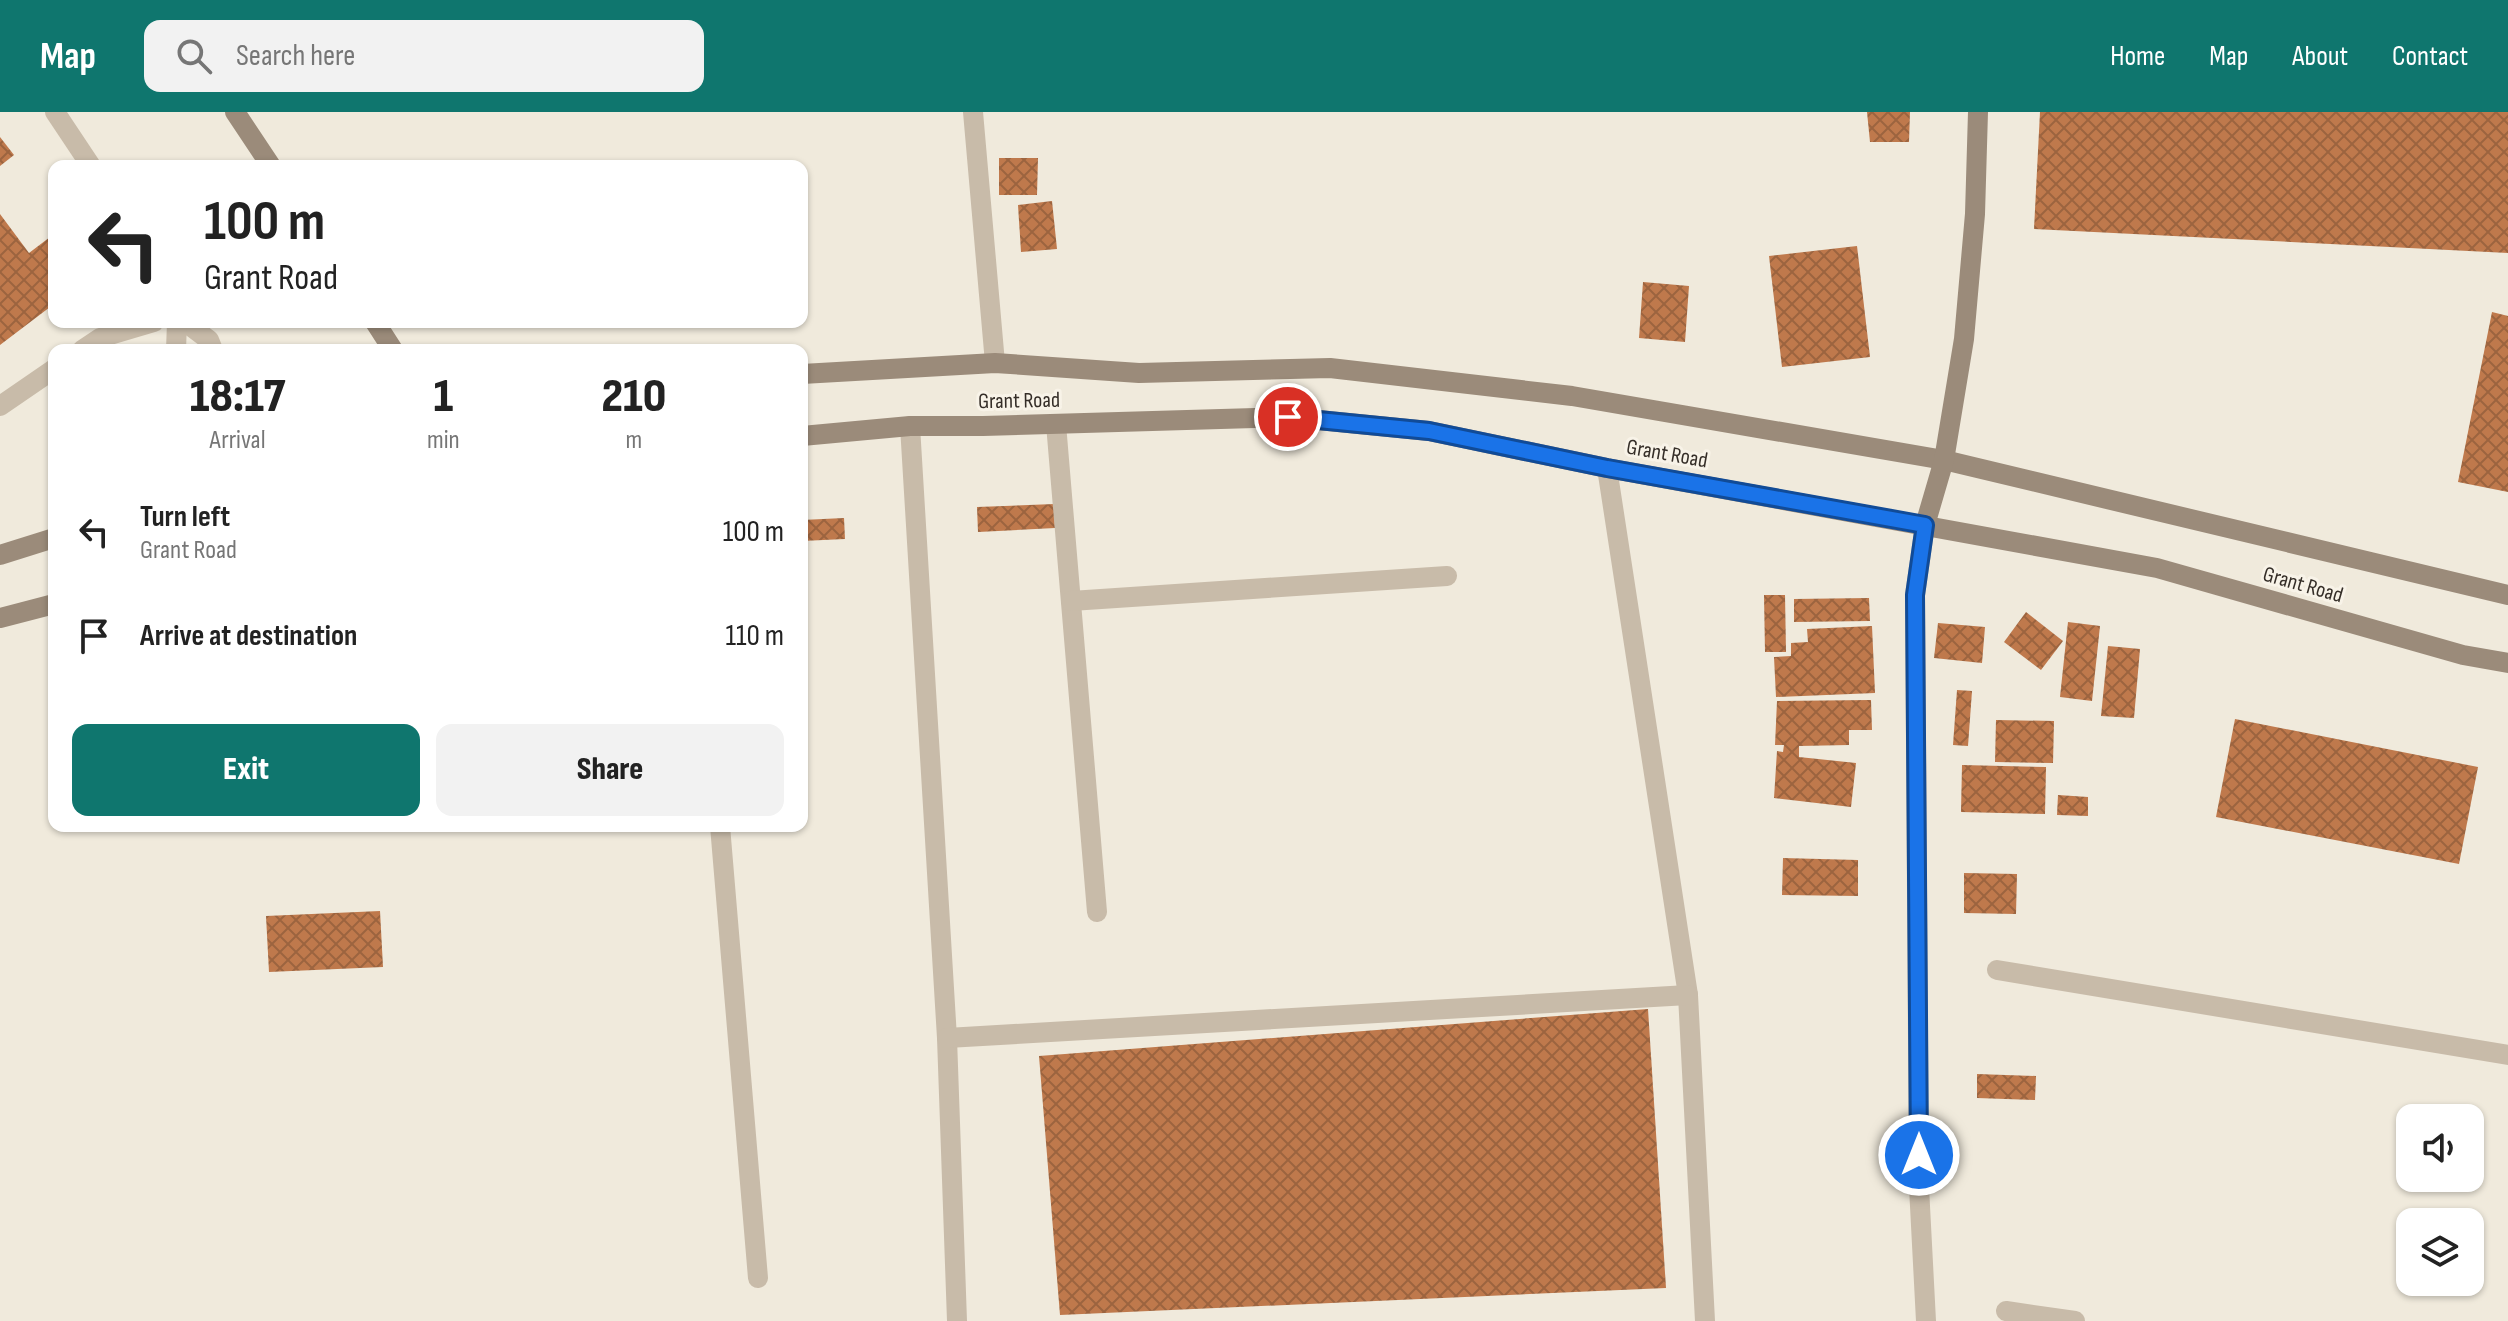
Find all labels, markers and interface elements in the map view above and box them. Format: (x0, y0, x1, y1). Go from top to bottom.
search box (144, 20, 704, 92)
text: Map (40, 34, 96, 79)
icon: search (172, 34, 216, 78)
text: Search here (236, 38, 355, 74)
text: Home (2110, 40, 2165, 73)
text: Map (2209, 40, 2248, 73)
text: About (2292, 40, 2348, 73)
text: Contact (2392, 40, 2468, 73)
text: 100 m (204, 189, 325, 256)
icon: left (72, 192, 176, 296)
text: Grant Road (204, 257, 338, 300)
text: 18:17 (190, 368, 285, 425)
text: 1 (434, 368, 453, 425)
text: 210 (601, 368, 666, 425)
pin (1254, 383, 1322, 451)
street label: Grant Road (978, 387, 1060, 415)
icon: arrive (1266, 395, 1310, 439)
text: Arrival (210, 425, 265, 456)
text: min (427, 425, 460, 456)
text: m (625, 425, 642, 456)
street label: Grant Road (1624, 434, 1710, 474)
text: Turn left (140, 499, 230, 535)
icon: left (72, 510, 116, 554)
text: 100 m (723, 514, 784, 550)
text: Grant Road (140, 535, 237, 566)
street label: Grant Road (2260, 561, 2346, 609)
icon: arrive (72, 614, 116, 658)
text: Arrive at destination (140, 618, 357, 654)
text: 110 m (726, 618, 784, 654)
button: Exit (72, 724, 420, 816)
button: Share (436, 724, 784, 816)
map controls (2396, 1104, 2484, 1296)
button: sound (2396, 1104, 2484, 1192)
position arrow (1877, 1113, 1961, 1197)
button: layers (2396, 1208, 2484, 1296)

